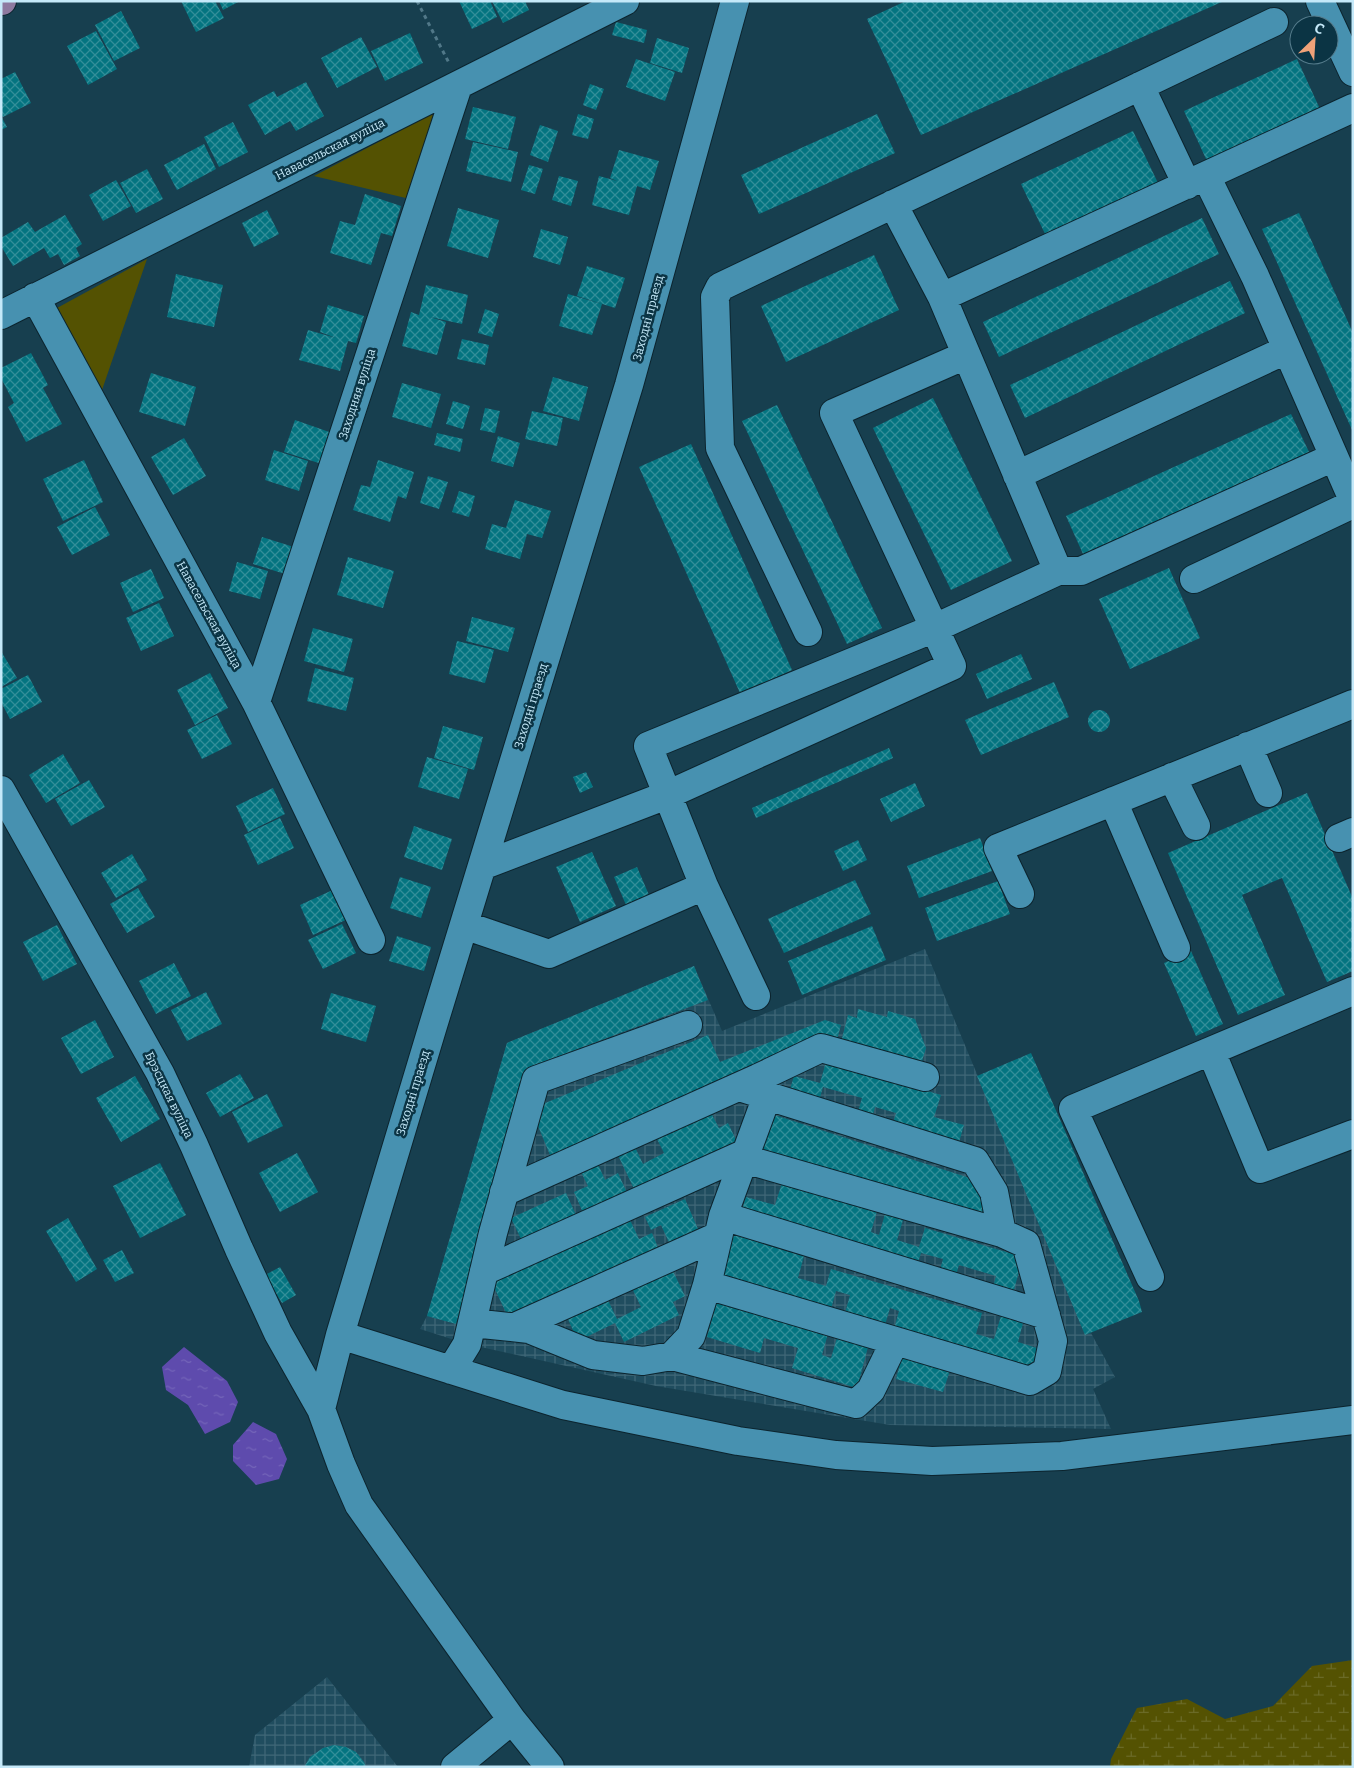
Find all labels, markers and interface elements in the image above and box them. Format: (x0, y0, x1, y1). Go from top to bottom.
north arrow (1289, 15, 1339, 65)
text: С (1312, 19, 1327, 38)
street label: Навасельская вуліца (273, 115, 387, 183)
street label: Заходні праезд (630, 274, 666, 362)
street label: Заходняя вуліца (336, 346, 378, 441)
street label: Навасельская вуліца (174, 559, 245, 672)
street label: Заходні праезд (511, 662, 551, 750)
street label: Заходні праезд (393, 1049, 433, 1137)
street label: Брэсцкая вуліца (142, 1050, 196, 1141)

